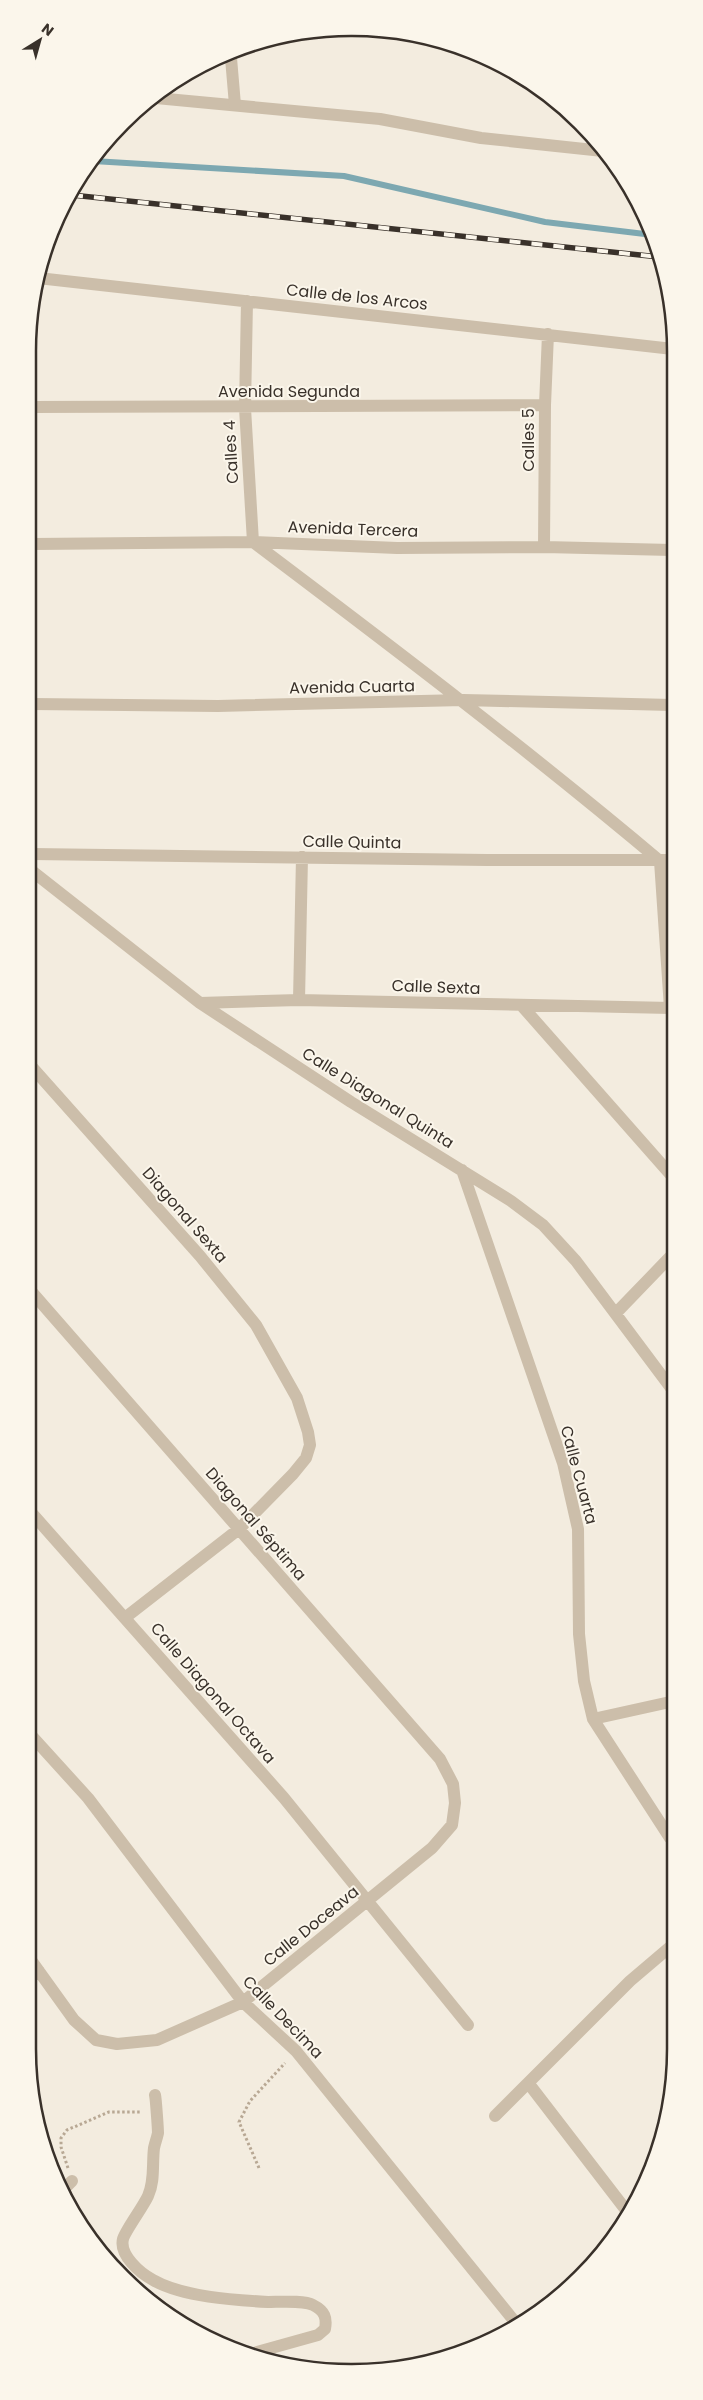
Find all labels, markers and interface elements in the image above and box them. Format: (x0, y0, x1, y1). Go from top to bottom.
north arrow (15, 15, 65, 65)
text: N (38, 18, 58, 41)
street label: Calle de los Arcos (285, 278, 429, 316)
street label: Avenida Segunda (218, 380, 360, 403)
street label: Calles 5 (517, 408, 540, 472)
street label: Calles 4 (218, 420, 244, 484)
street label: Avenida Tercera (287, 515, 419, 543)
street label: Avenida Cuarta (289, 674, 415, 700)
street label: Calle Quinta (302, 830, 402, 854)
street label: Calle Sexta (391, 974, 481, 1000)
street label: Calle Diagonal Quinta (298, 1042, 458, 1154)
street label: Diagonal Sexta (137, 1162, 233, 1268)
street label: Calle Cuarta (555, 1423, 603, 1527)
street label: Diagonal Séptima (200, 1462, 312, 1586)
street label: Calle Diagonal Octava (145, 1617, 281, 1769)
street label: Calle Doceava (258, 1880, 364, 1972)
street label: Calle Decima (237, 1970, 329, 2064)

